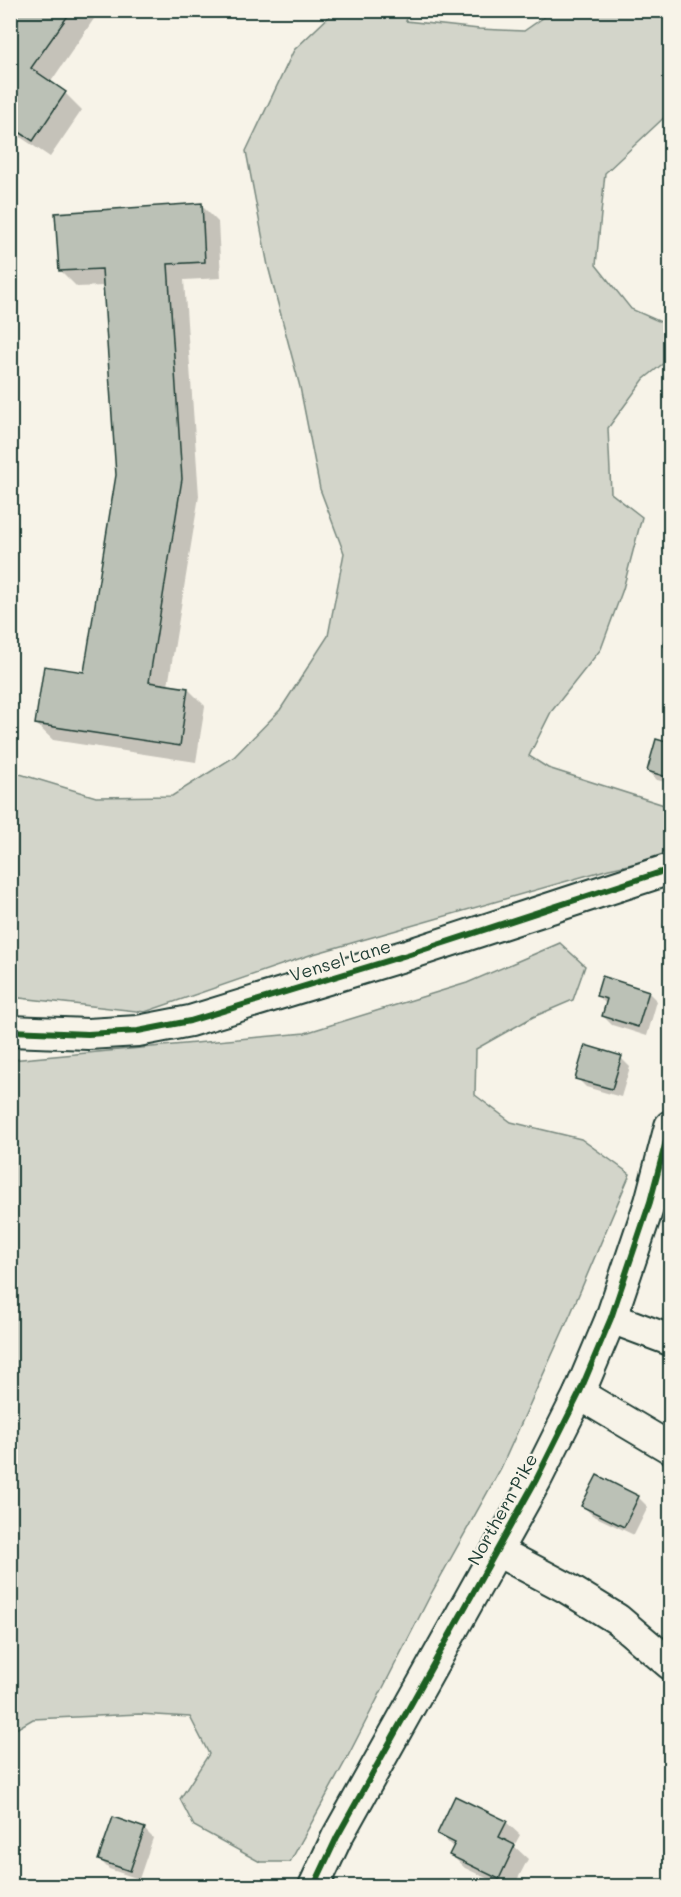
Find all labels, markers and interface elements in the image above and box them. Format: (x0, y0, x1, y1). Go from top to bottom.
street label: Vensel Lane (286, 933, 394, 987)
street label: Northern Pike (461, 1449, 543, 1569)

